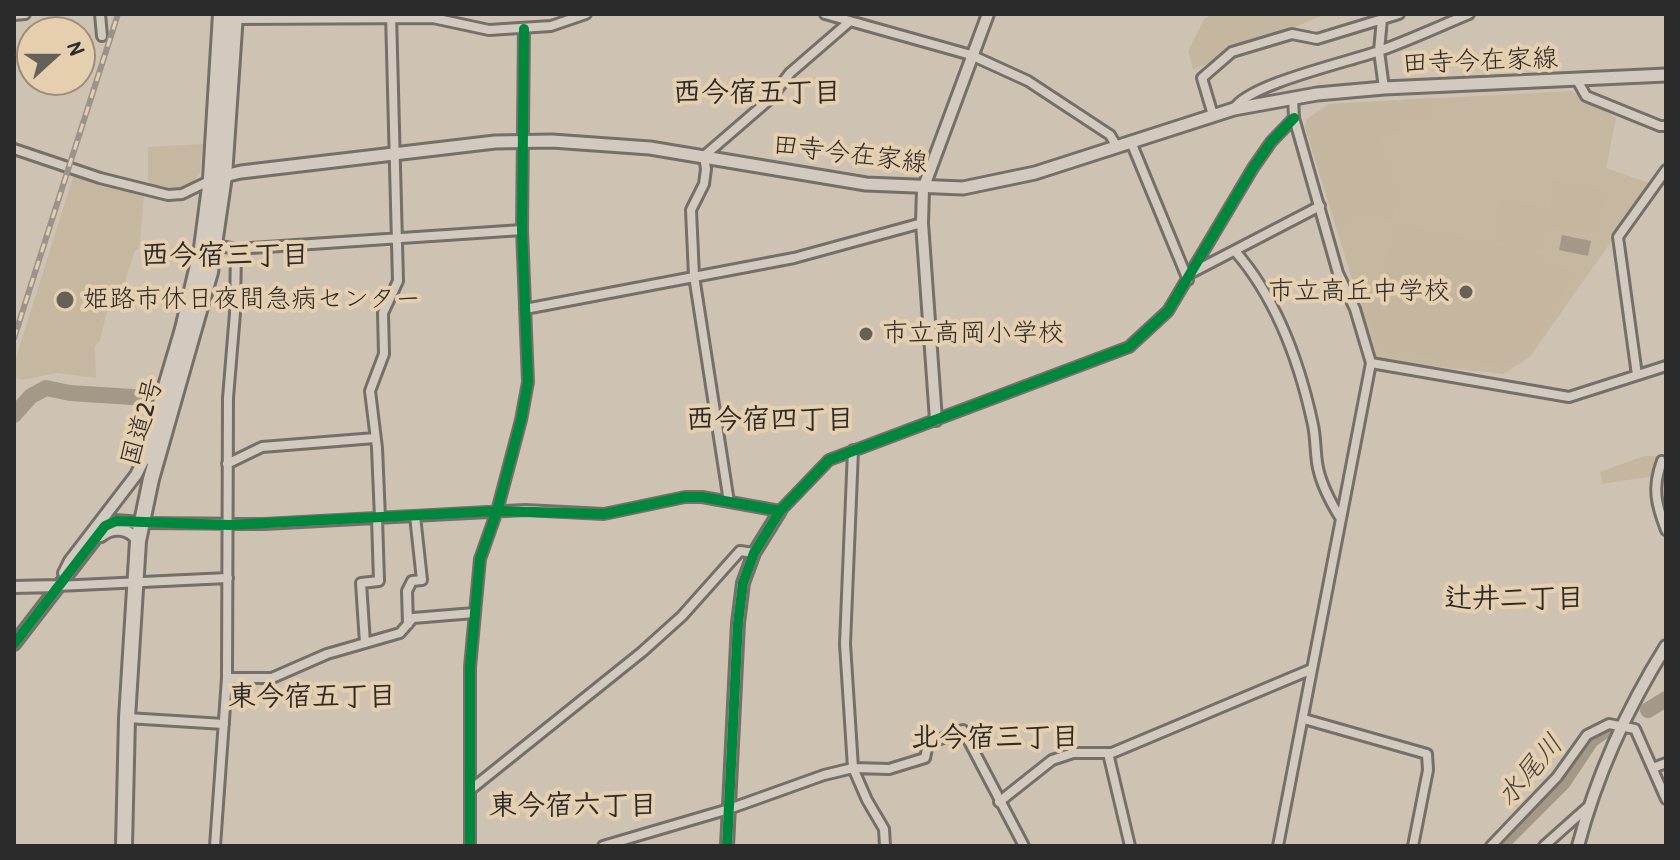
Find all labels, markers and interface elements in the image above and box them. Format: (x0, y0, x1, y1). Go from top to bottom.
north arrow (16, 16, 96, 96)
text: N (60, 37, 93, 59)
street label: 田寺今在家線 (1402, 44, 1558, 80)
district label: 西今宿五丁目 (673, 77, 841, 111)
street label: 田寺今在家線 (771, 130, 929, 180)
district label: 西今宿三丁目 (141, 240, 309, 274)
place label: 市立高丘中学校 (1268, 276, 1450, 308)
marker: 市立高丘中学校 (1457, 283, 1475, 301)
place label: 姫路市休日夜間急病センター (83, 284, 421, 316)
marker: 姫路市休日夜間急病センター (54, 289, 76, 311)
place label: 市立高岡小学校 (882, 318, 1064, 350)
marker: 市立高岡小学校 (857, 325, 875, 343)
street label: 国道2号 (116, 374, 170, 470)
district label: 西今宿四丁目 (686, 404, 854, 438)
district label: 辻井二丁目 (1444, 583, 1584, 617)
district label: 東今宿五丁目 (228, 681, 396, 715)
district label: 北今宿三丁目 (911, 722, 1079, 756)
water label: 水尾川 (1491, 728, 1571, 814)
district label: 東今宿六丁目 (489, 790, 657, 824)

